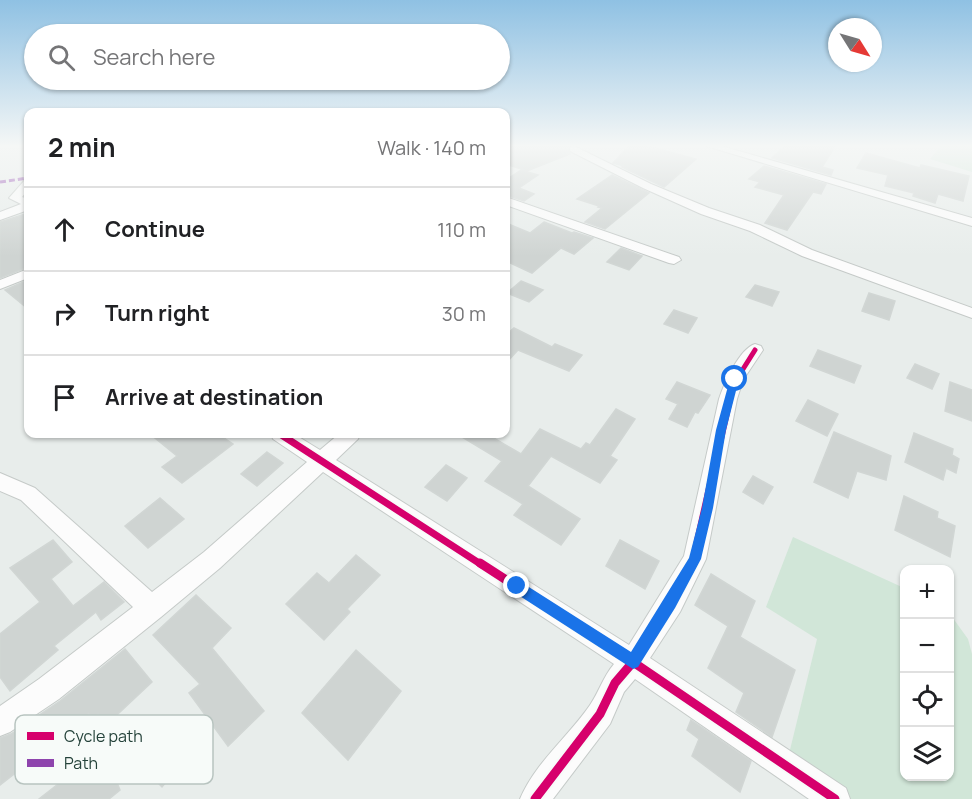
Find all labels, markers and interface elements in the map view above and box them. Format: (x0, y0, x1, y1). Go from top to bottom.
north arrow (828, 18, 882, 72)
search box (24, 24, 510, 90)
icon: search (45, 41, 78, 74)
text: Search here (93, 42, 215, 72)
text: 2 min (48, 129, 116, 165)
text: Walk · 140 m (377, 134, 486, 161)
icon: ahead (48, 213, 81, 246)
text: Continue (105, 214, 205, 244)
text: 110 m (437, 216, 486, 243)
icon: right (48, 297, 81, 330)
text: Turn right (105, 298, 210, 328)
text: 30 m (442, 300, 486, 327)
route start (721, 365, 747, 391)
icon: arrive (48, 381, 81, 414)
text: Arrive at destination (105, 382, 323, 412)
map controls (900, 565, 954, 781)
button: + (900, 565, 954, 619)
route end (503, 572, 529, 598)
button: − (900, 619, 954, 673)
button: locate (900, 673, 954, 727)
legend (15, 715, 213, 784)
text: Cycle path (64, 725, 143, 747)
button: layers (900, 727, 954, 781)
text: Path (64, 752, 98, 774)

